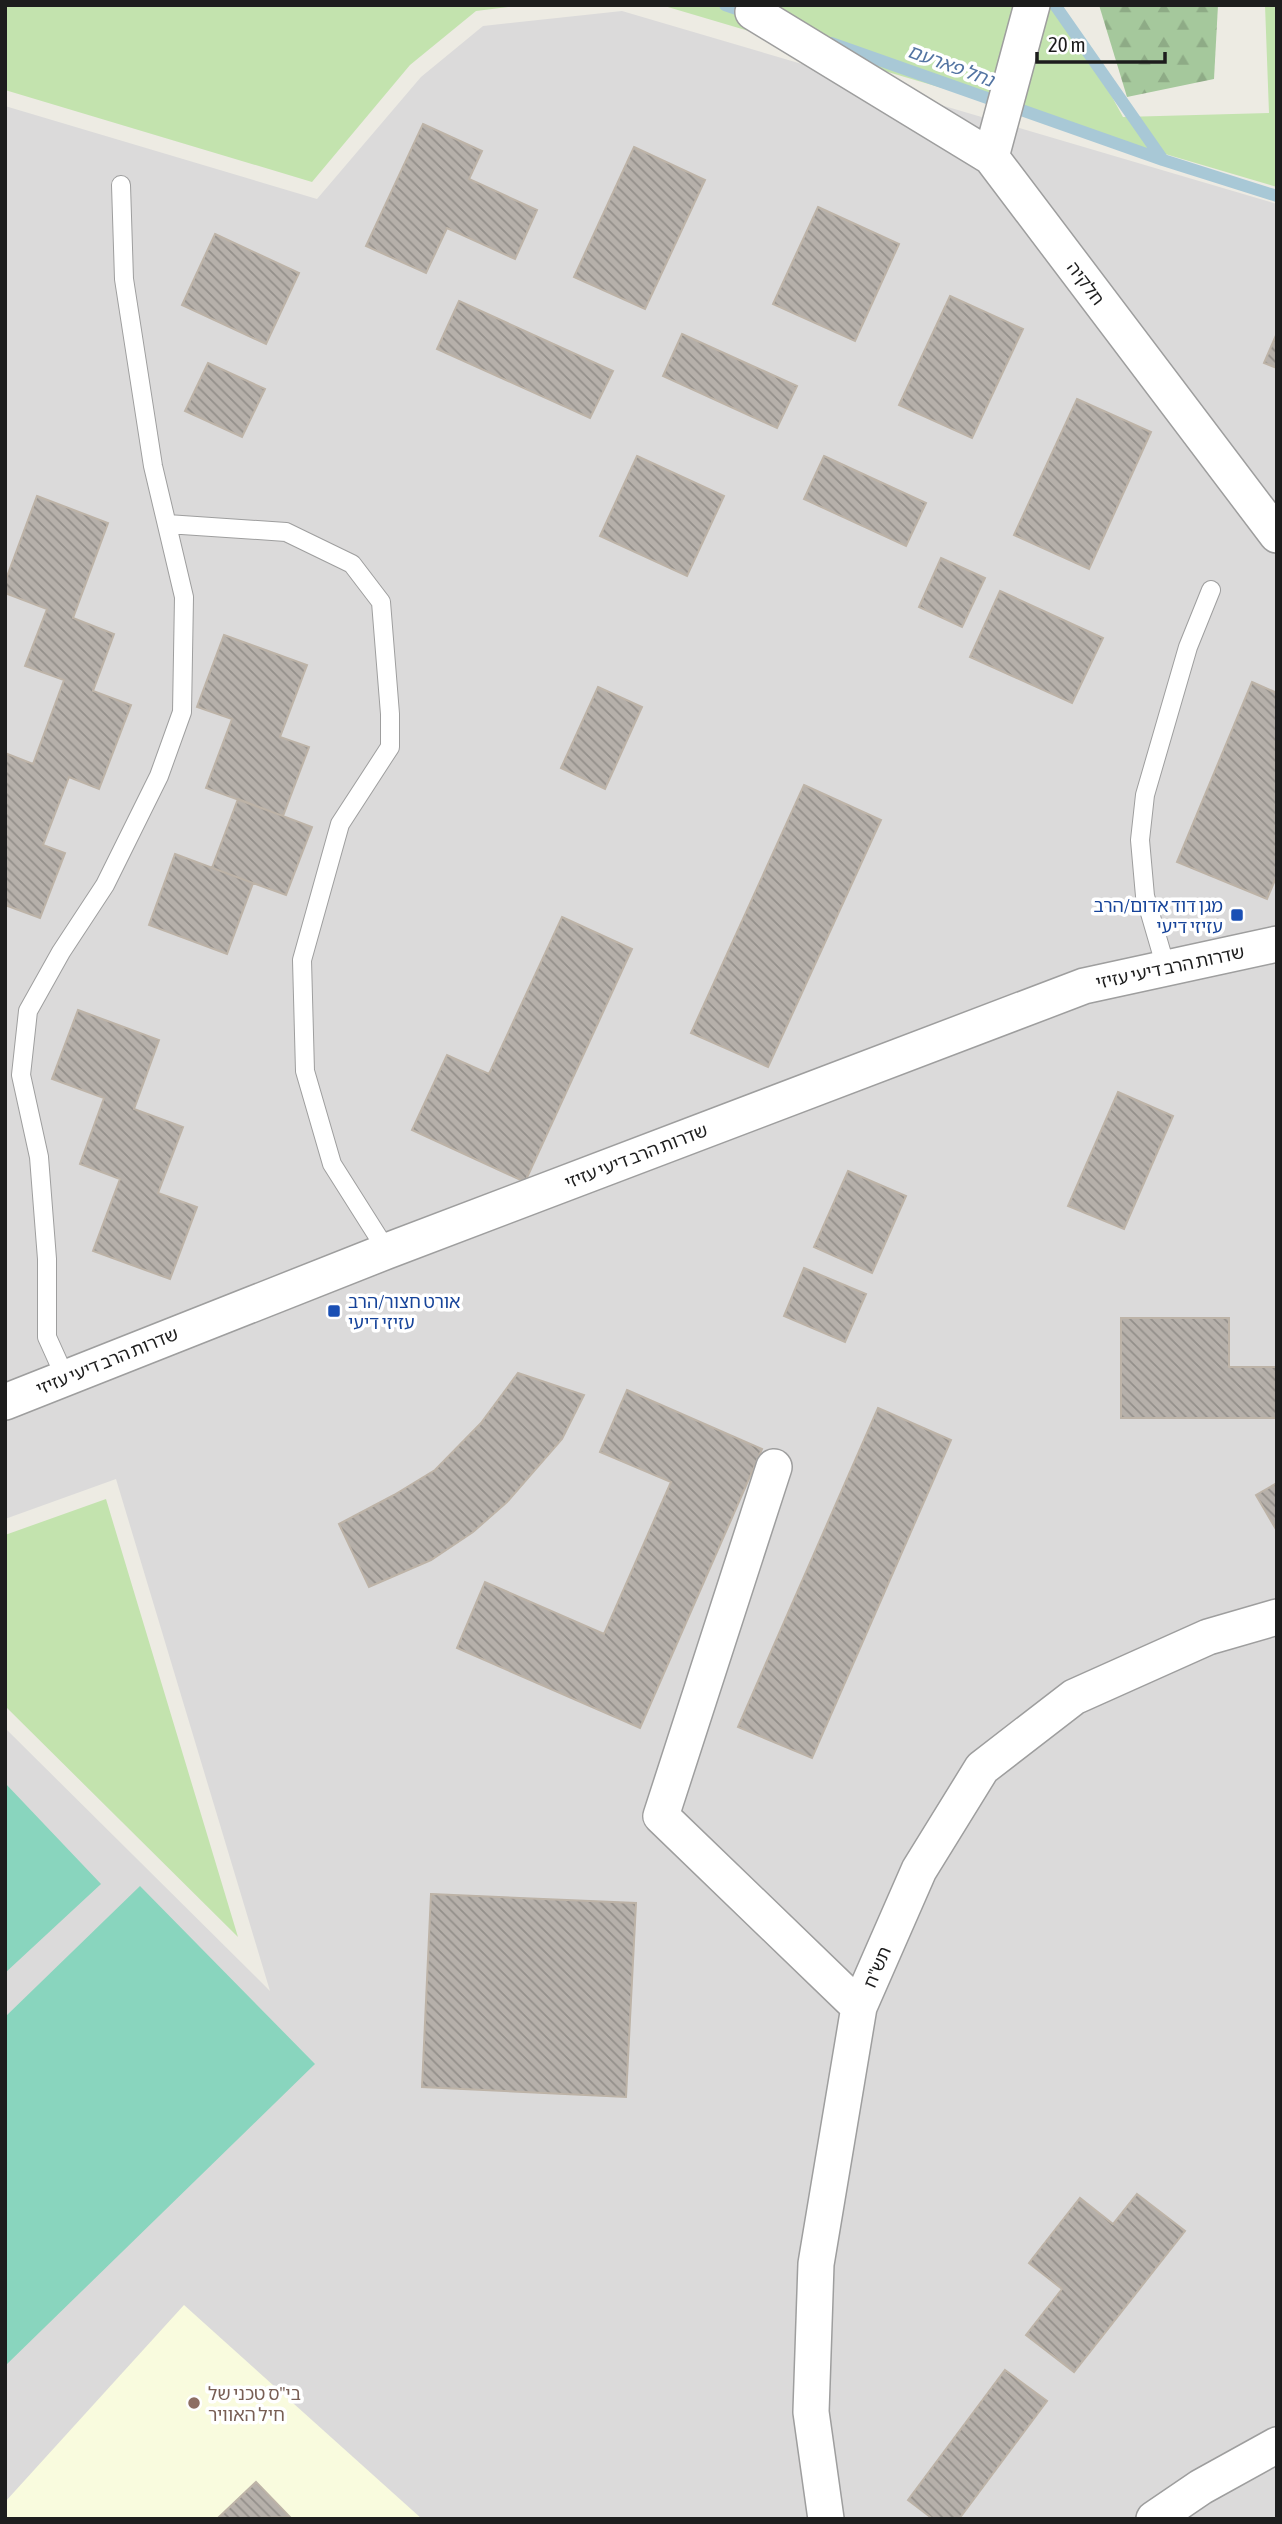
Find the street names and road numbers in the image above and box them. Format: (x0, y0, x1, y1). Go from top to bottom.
street label: חלקיה (1063, 257, 1109, 309)
street label: שדרות הרב דיעי עזיזי (1094, 941, 1246, 993)
street label: שדרות הרב דיעי עזיזי (562, 1119, 710, 1193)
street label: שדרות הרב דיעי עזיזי (33, 1323, 181, 1399)
street label: תש"ח (859, 1943, 895, 1991)

